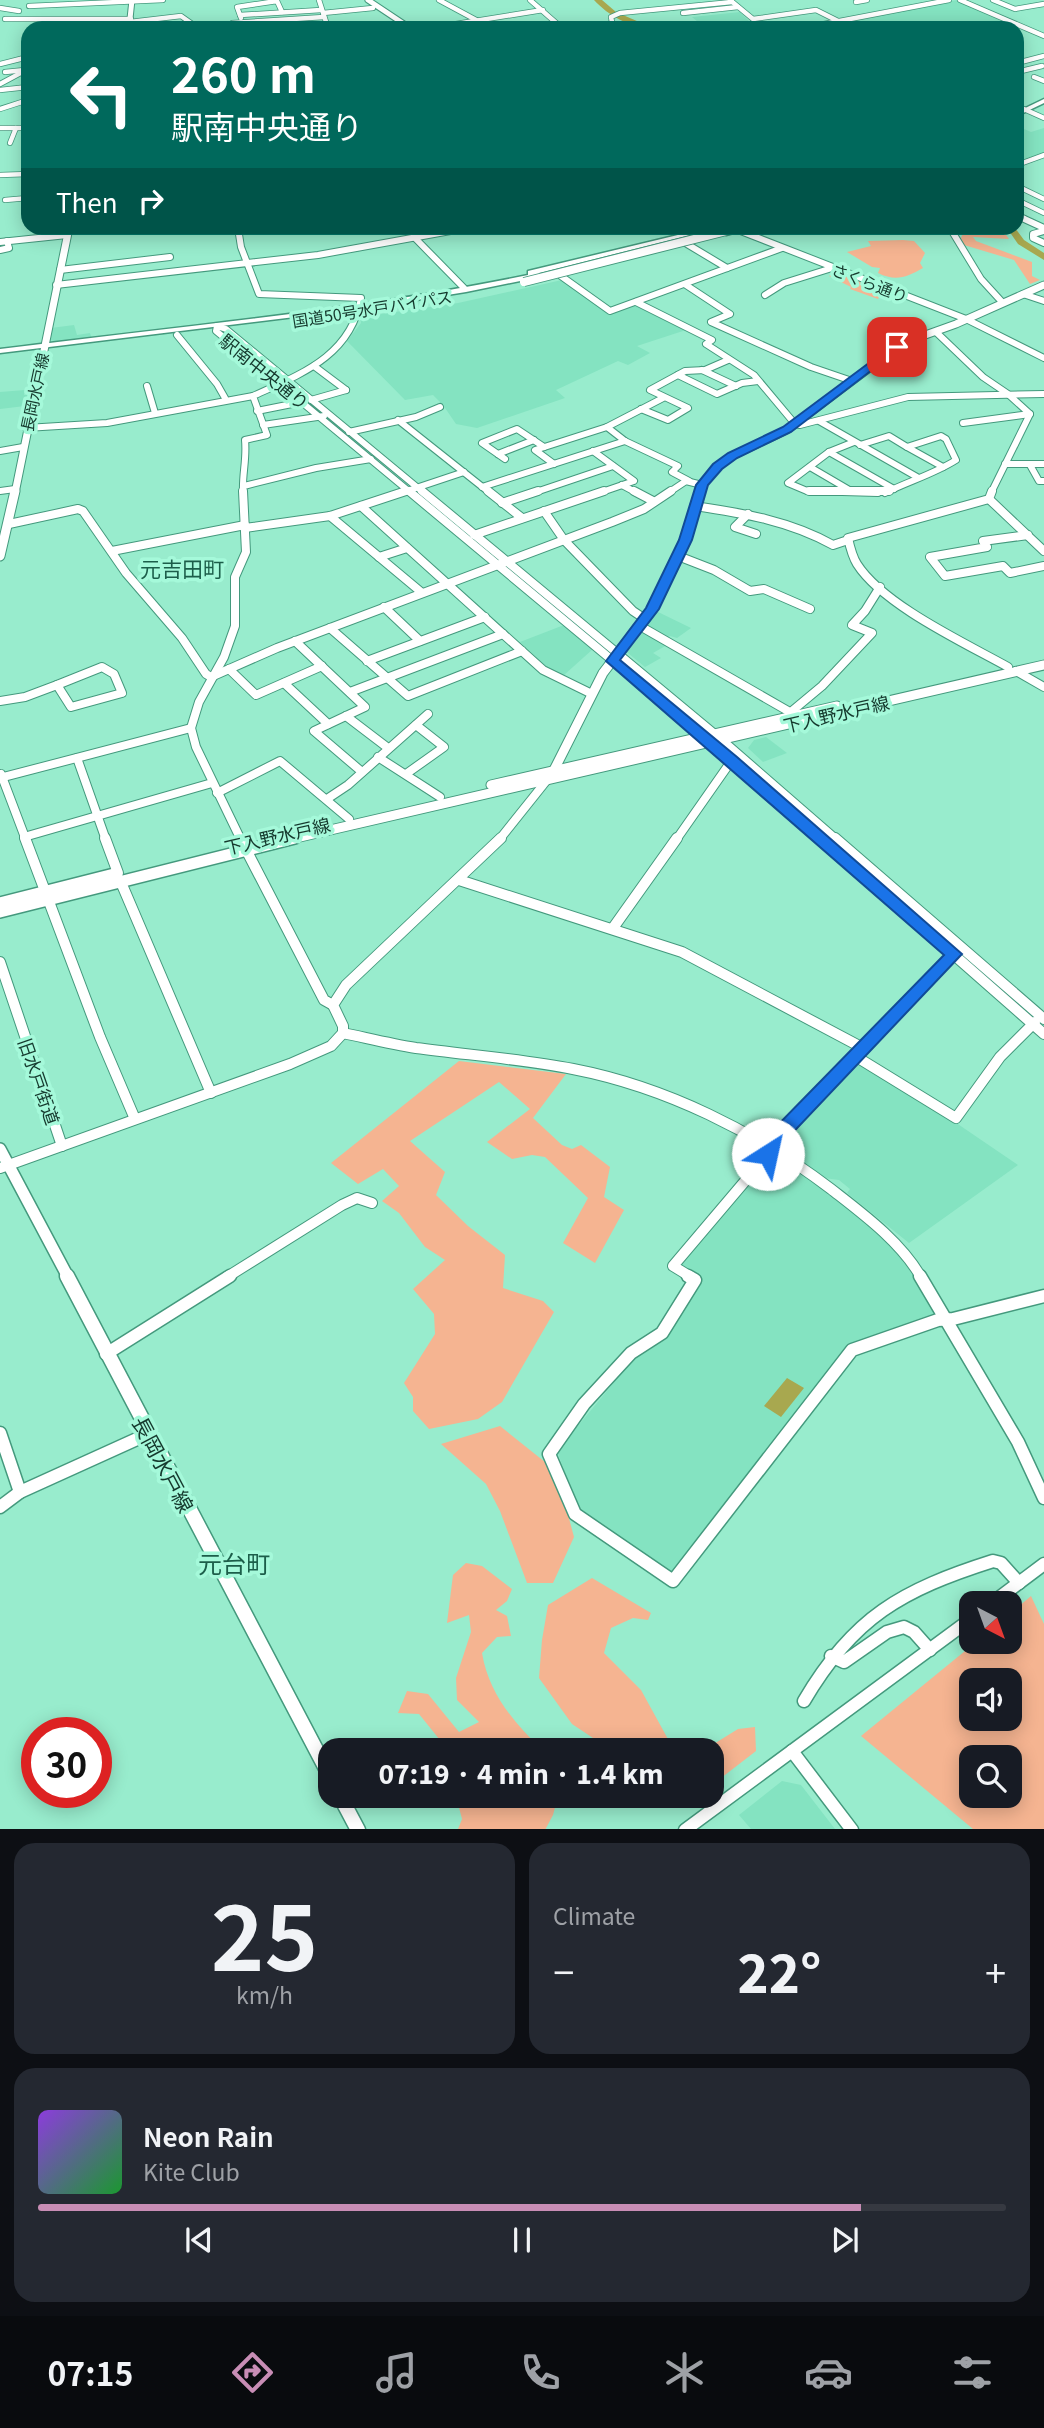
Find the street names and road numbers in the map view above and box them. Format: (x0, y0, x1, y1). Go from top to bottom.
street label: さくら通り (828, 256, 912, 308)
street label: 国道50号水戸バイパス (290, 284, 454, 332)
street label: 駅南中央通り (215, 327, 315, 415)
street label: 長岡水戸線 (14, 350, 54, 434)
street label: 下入野水戸線 (780, 688, 892, 738)
street label: 下入野水戸線 (221, 810, 333, 860)
street label: 旧水戸街道 (13, 1034, 67, 1128)
street label: 長岡水戸線 (126, 1411, 202, 1517)

